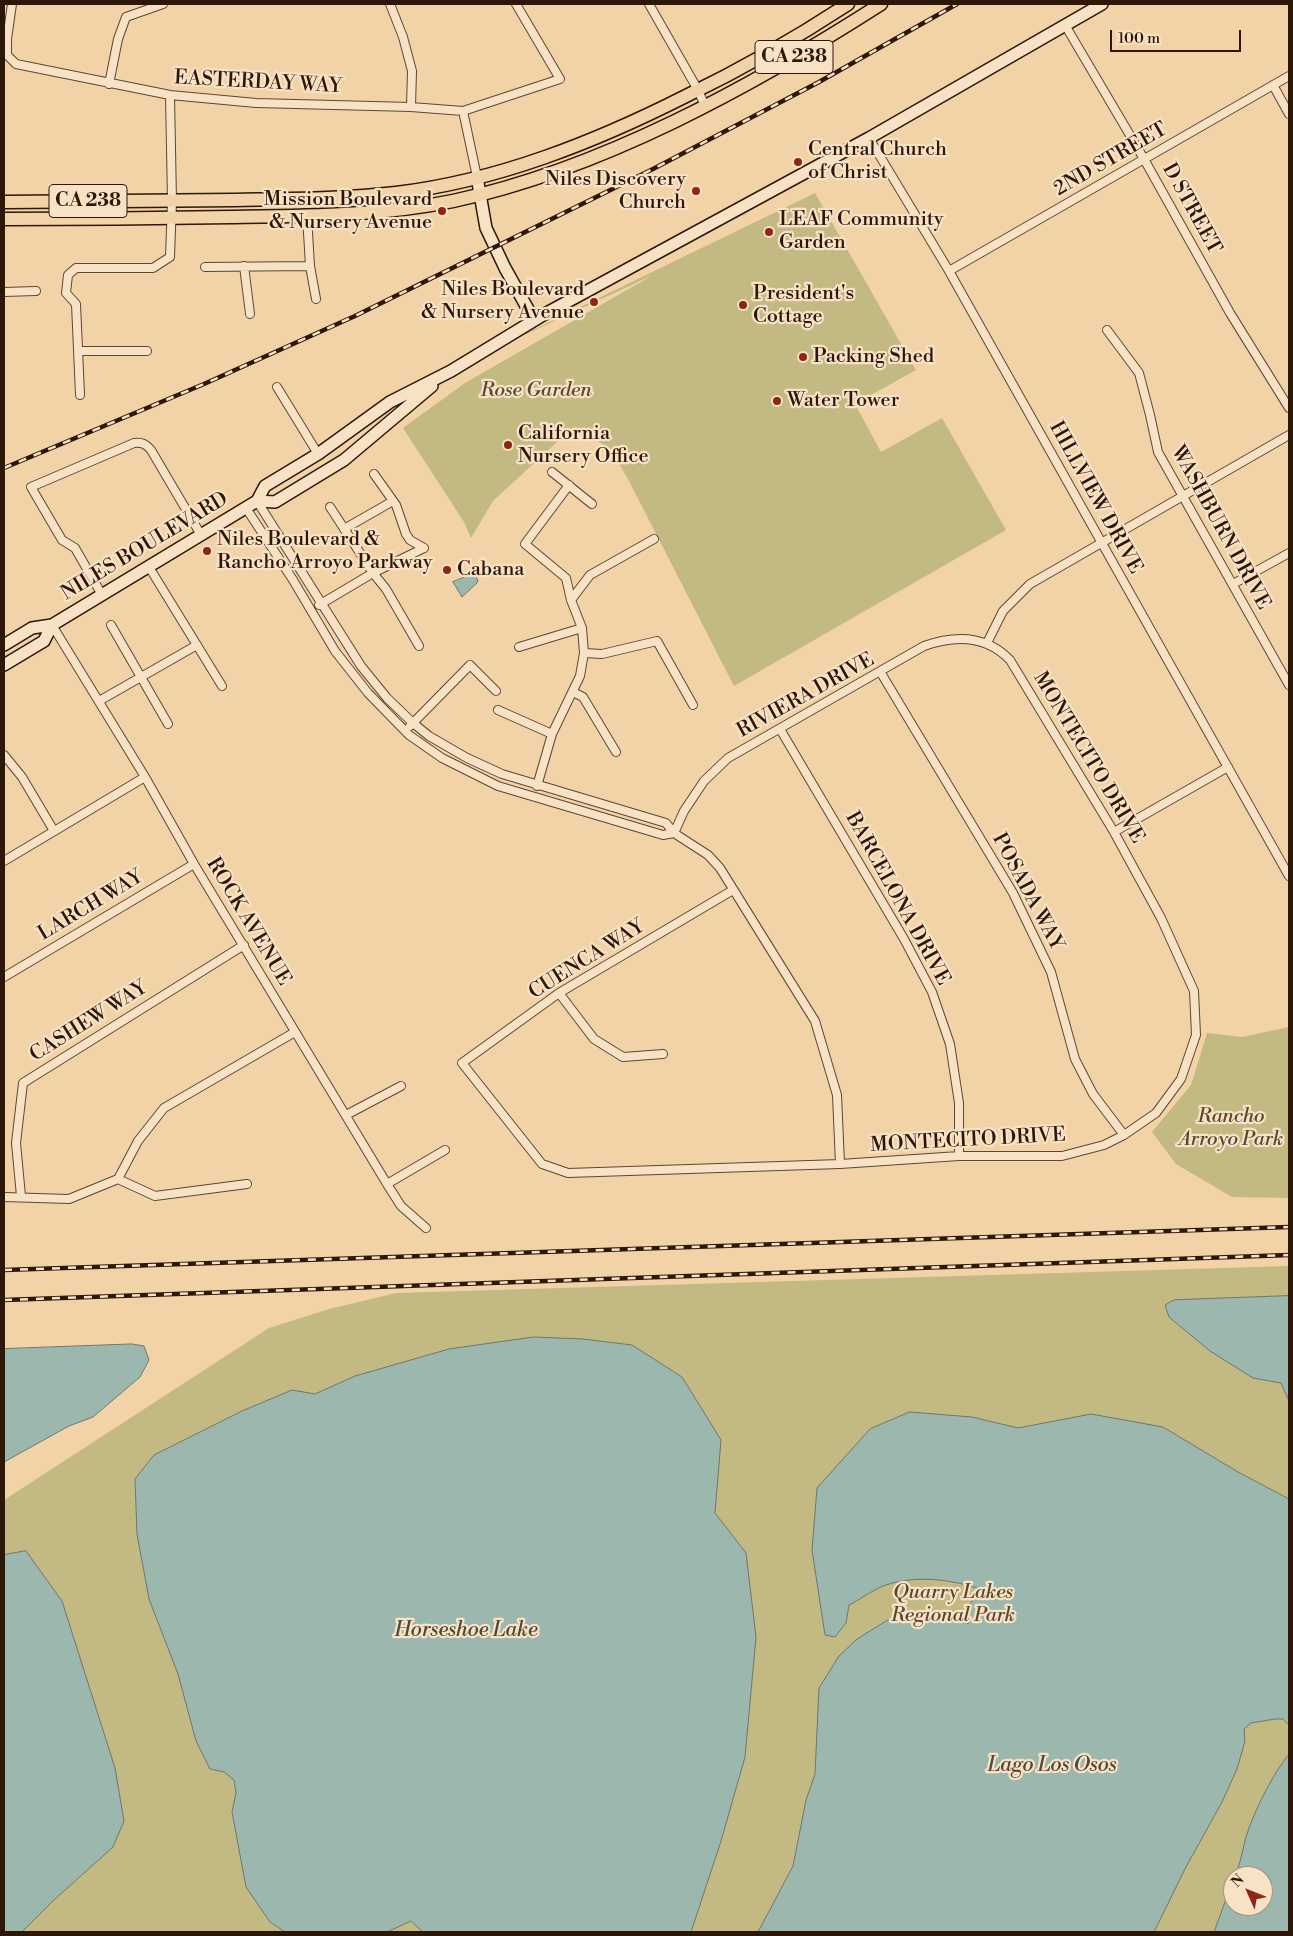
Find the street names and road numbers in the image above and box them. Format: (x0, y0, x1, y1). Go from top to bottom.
road number: CA 238 (755, 41, 833, 74)
street label: EASTERDAY WAY (173, 67, 343, 99)
street label: 2ND STREET (1050, 118, 1172, 202)
street label: D STREET (1156, 159, 1226, 259)
road number: CA 238 (49, 185, 127, 218)
street label: HILLVIEW DRIVE (1043, 418, 1147, 578)
street label: WASHBURN DRIVE (1165, 442, 1275, 614)
street label: NILES BOULEVARD (57, 488, 233, 606)
street label: RIVIERA DRIVE (733, 648, 879, 744)
street label: MONTECITO DRIVE (1027, 668, 1149, 848)
street label: BARCELONA DRIVE (839, 808, 955, 990)
street label: POSADA WAY (986, 829, 1068, 955)
street label: ROCK AVENUE (200, 854, 296, 990)
street label: LARCH WAY (34, 865, 148, 947)
street label: CUENCA WAY (525, 915, 649, 1005)
street label: CASHEW WAY (26, 976, 152, 1068)
street label: MONTECITO DRIVE (870, 1124, 1066, 1158)

